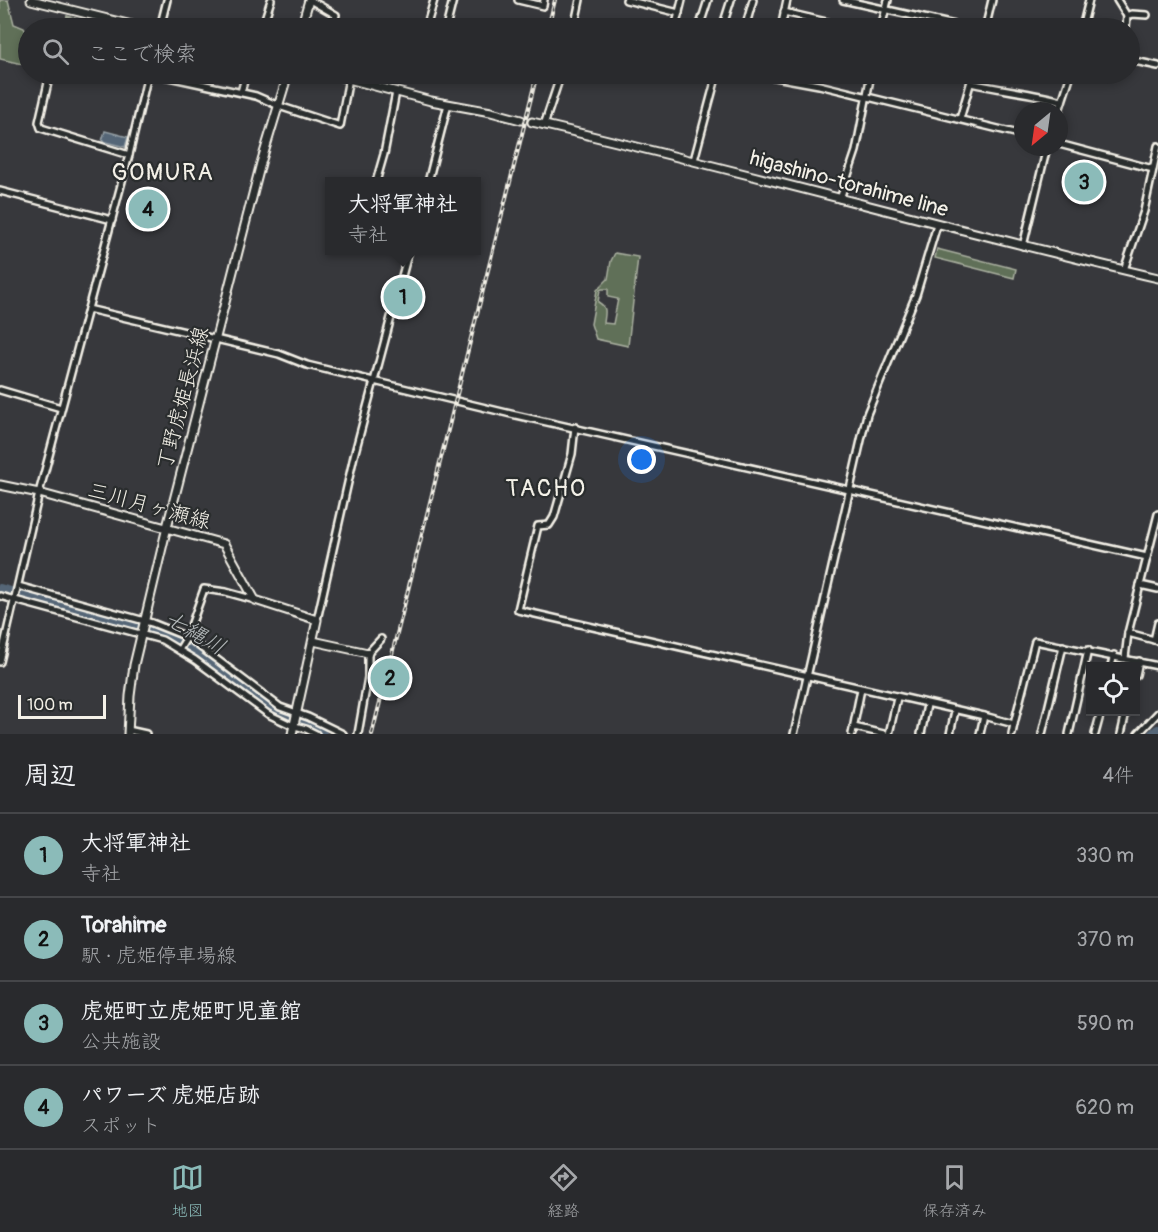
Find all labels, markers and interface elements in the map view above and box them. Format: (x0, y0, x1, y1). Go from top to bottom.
search box (18, 18, 1140, 84)
icon: search (39, 35, 72, 68)
text: ここで検索 (87, 40, 197, 68)
north arrow (1014, 102, 1068, 156)
street label: higashino-torahime line (747, 145, 952, 224)
district label: GOMURA (112, 158, 214, 187)
pin: 3 (1064, 160, 1104, 204)
popup (325, 177, 481, 255)
pin: 4 (128, 186, 168, 232)
text: 大将軍神社 (348, 190, 458, 218)
text: 寺社 (348, 222, 388, 247)
pin: 1 (384, 274, 422, 320)
street label: 丁野虎姫長浜線 (151, 324, 215, 472)
your location (627, 445, 656, 474)
district label: TACHO (506, 474, 586, 503)
street label: 三川月ヶ瀬線 (85, 477, 213, 535)
water label: 七縄川 (159, 604, 231, 662)
pin: 2 (370, 656, 410, 700)
map controls (1086, 662, 1140, 716)
button: locate (1086, 662, 1140, 716)
scale bar (18, 692, 106, 720)
text: 100 m (27, 695, 73, 715)
text: 周辺 (24, 760, 76, 792)
text: 4件 (1102, 763, 1134, 788)
text: 大将軍神社 (81, 829, 191, 857)
text: 1 (40, 843, 47, 868)
text: 330 m (1076, 843, 1134, 868)
text: 寺社 (81, 861, 121, 886)
text: Torahime (81, 911, 166, 939)
text: 2 (38, 927, 49, 952)
text: 370 m (1077, 927, 1134, 952)
text: 駅 · 虎姫停車場線 (81, 943, 236, 968)
text: 虎姫町立虎姫町児童館 (81, 997, 301, 1025)
text: 3 (38, 1011, 49, 1036)
text: 590 m (1077, 1011, 1134, 1036)
text: 公共施設 (81, 1029, 161, 1054)
text: パワーズ 虎姫店跡 (81, 1081, 260, 1109)
text: 4 (38, 1095, 49, 1120)
text: 620 m (1075, 1095, 1134, 1120)
text: スポット (81, 1113, 161, 1138)
tab: 地図 (171, 1161, 204, 1221)
tab: 経路 (547, 1161, 580, 1221)
tab: 保存済み (923, 1161, 987, 1221)

